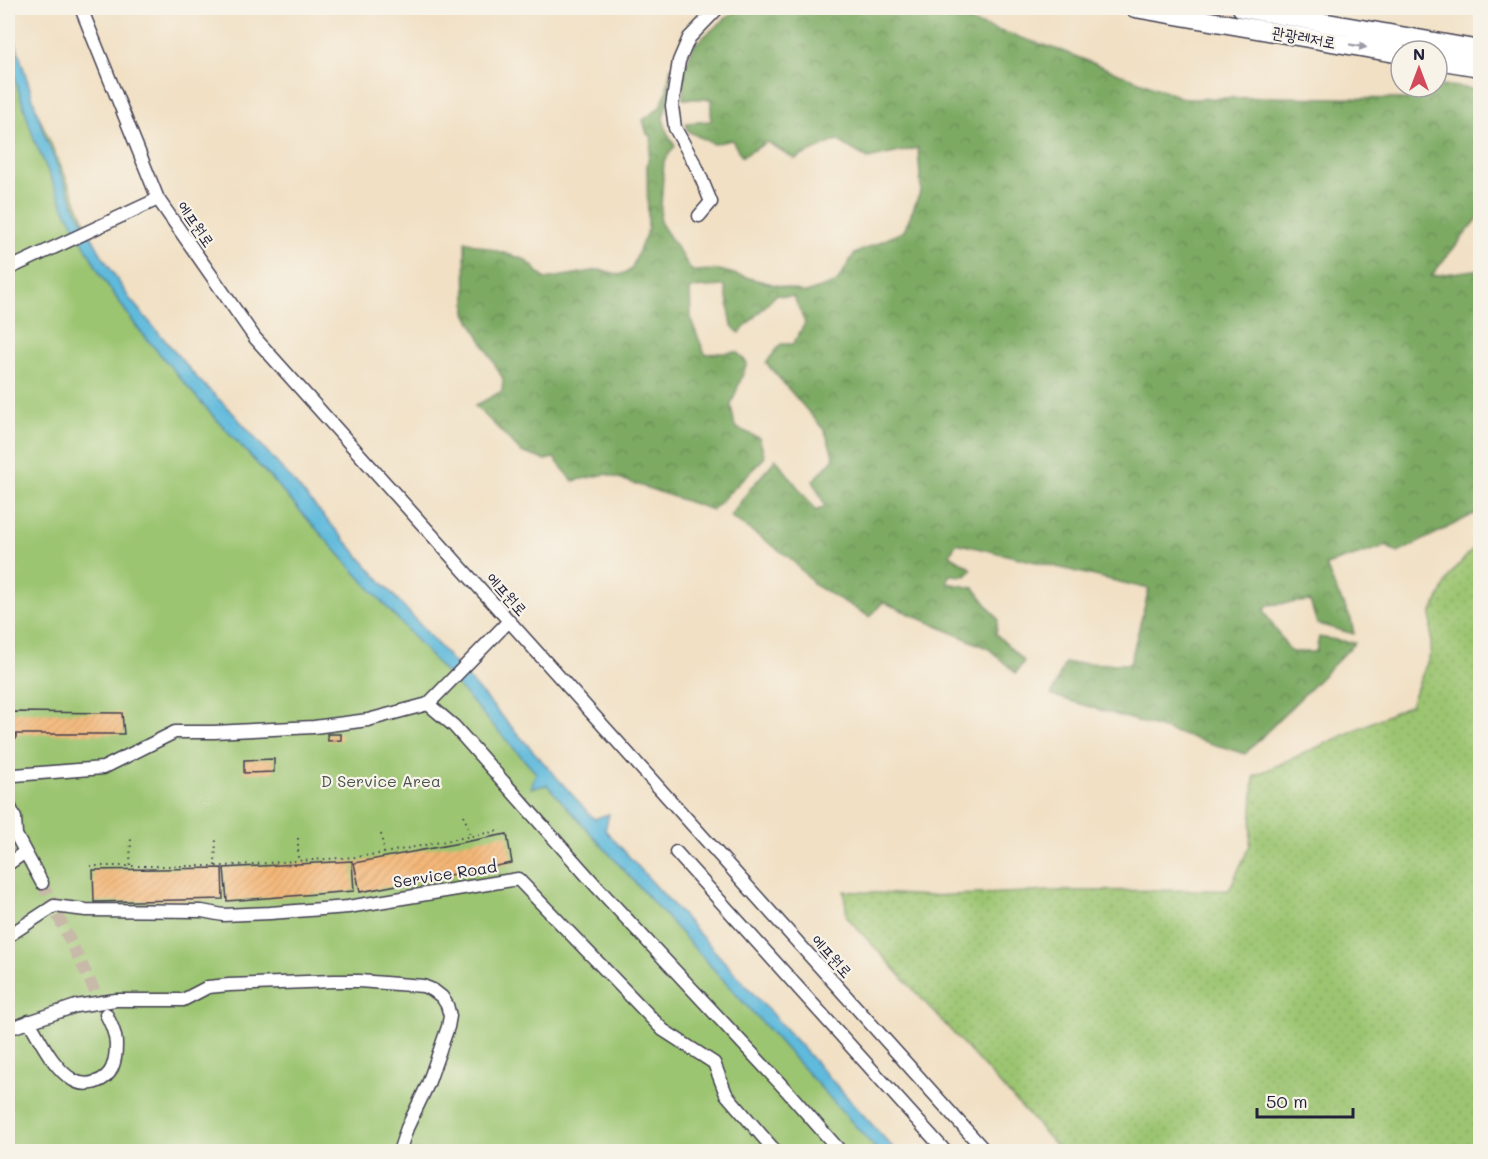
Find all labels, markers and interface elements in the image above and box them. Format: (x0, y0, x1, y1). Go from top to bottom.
street label: 관광레저로 (1271, 21, 1338, 52)
north arrow (1389, 39, 1449, 99)
one-way arrow (1349, 42, 1368, 51)
text: N (1413, 43, 1425, 64)
street label: 에프원로 (173, 197, 220, 251)
street label: 에프원로 (482, 568, 532, 620)
park label: D Service Area (321, 770, 441, 791)
street label: Service Road (392, 855, 498, 892)
street label: 에프원로 (807, 930, 857, 982)
scale bar (1257, 1081, 1353, 1119)
text: 50 m (1266, 1089, 1308, 1113)

